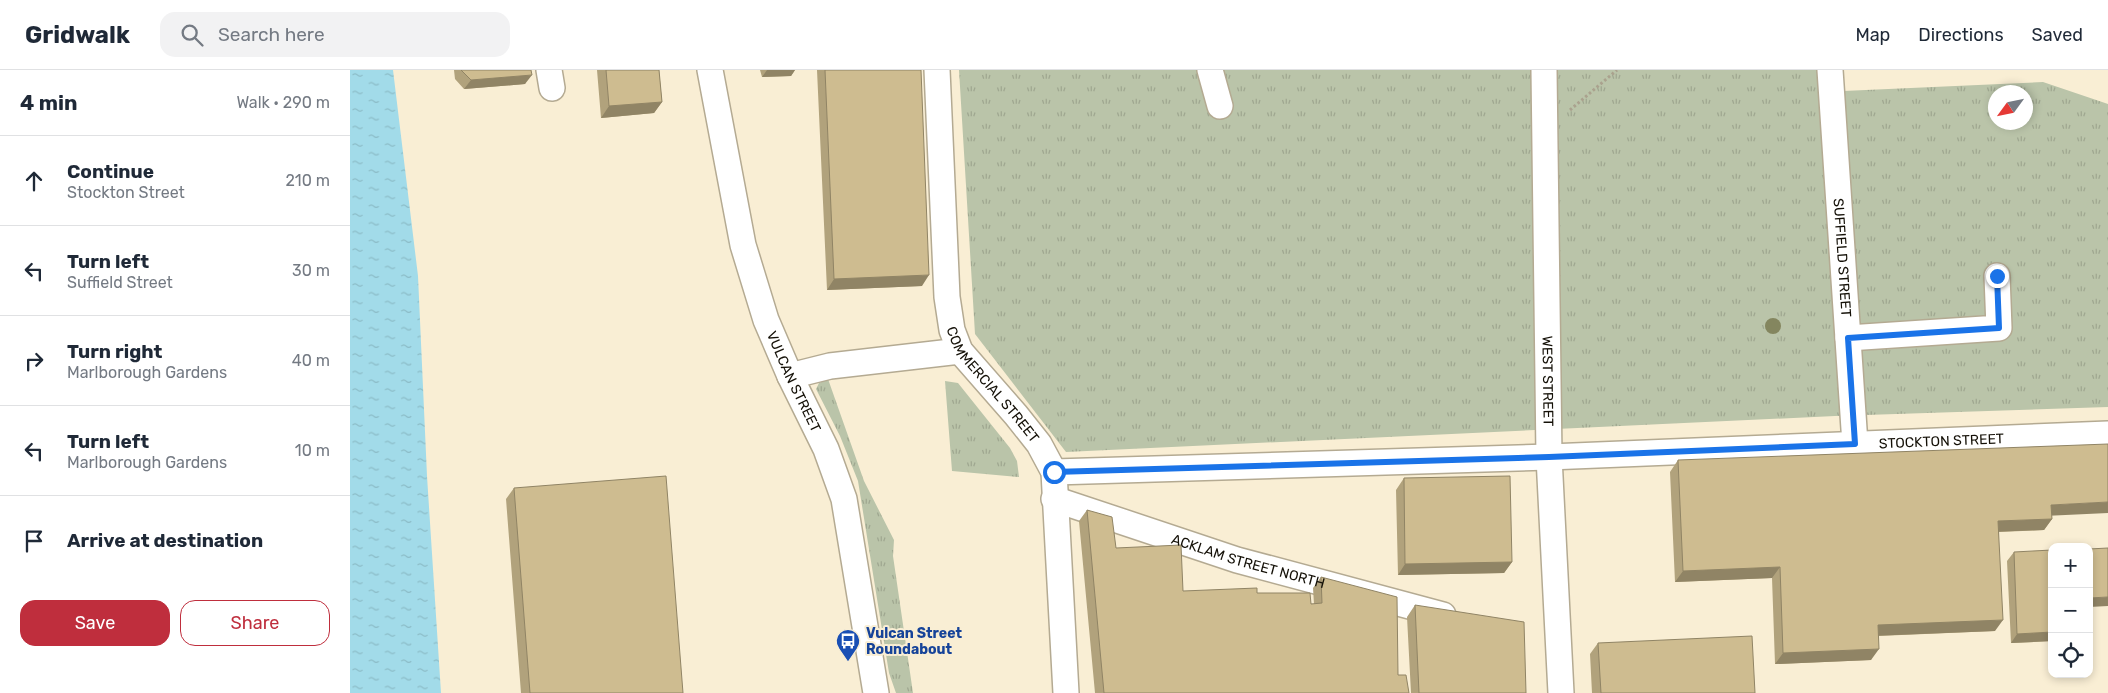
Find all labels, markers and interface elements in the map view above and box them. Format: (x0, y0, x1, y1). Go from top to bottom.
search box (160, 12, 510, 57)
text: Gridwalk (25, 21, 130, 49)
icon: search (178, 21, 206, 49)
text: Search here (218, 23, 325, 46)
text: Map (1855, 24, 1890, 46)
text: Directions (1918, 24, 2004, 46)
text: Saved (2032, 24, 2083, 46)
north arrow (1988, 85, 2033, 130)
text: 4 min (20, 90, 78, 115)
text: Walk · 290 m (236, 93, 330, 112)
text: Continue (67, 160, 154, 183)
icon: ahead (20, 167, 48, 195)
text: 210 m (285, 171, 330, 190)
text: Stockton Street (67, 183, 185, 202)
street label: SUFFIELD STREET (1830, 198, 1855, 318)
text: Turn left (67, 250, 149, 273)
icon: left (20, 257, 48, 285)
text: 30 m (292, 261, 330, 280)
route end (1986, 265, 2009, 288)
text: Suffield Street (67, 273, 173, 292)
street label: COMMERCIAL STREET (943, 324, 1043, 446)
street label: VULCAN STREET (763, 328, 825, 435)
street label: WEST STREET (1539, 336, 1557, 426)
text: Turn right (67, 340, 162, 363)
icon: right (20, 347, 48, 375)
text: 40 m (292, 351, 330, 370)
text: Marlborough Gardens (67, 363, 227, 382)
text: Turn left (67, 430, 149, 453)
street label: STOCKTON STREET (1879, 430, 2004, 452)
icon: left (20, 437, 48, 465)
text: 10 m (295, 441, 330, 460)
text: Marlborough Gardens (67, 453, 227, 472)
route start (1043, 461, 1066, 484)
icon: arrive (20, 527, 48, 555)
text: Arrive at destination (67, 529, 263, 552)
street label: ACKLAM STREET NORTH (1169, 530, 1327, 592)
map controls (2048, 543, 2093, 678)
button: + (2048, 543, 2093, 588)
button: − (2048, 588, 2093, 633)
button: Save (20, 600, 170, 646)
button: Share (180, 600, 330, 646)
place label: Vulcan Street Roundabout (866, 625, 962, 658)
bus stop icon: Vulcan Street Roundabout (835, 628, 861, 662)
button: locate (2048, 633, 2093, 678)

